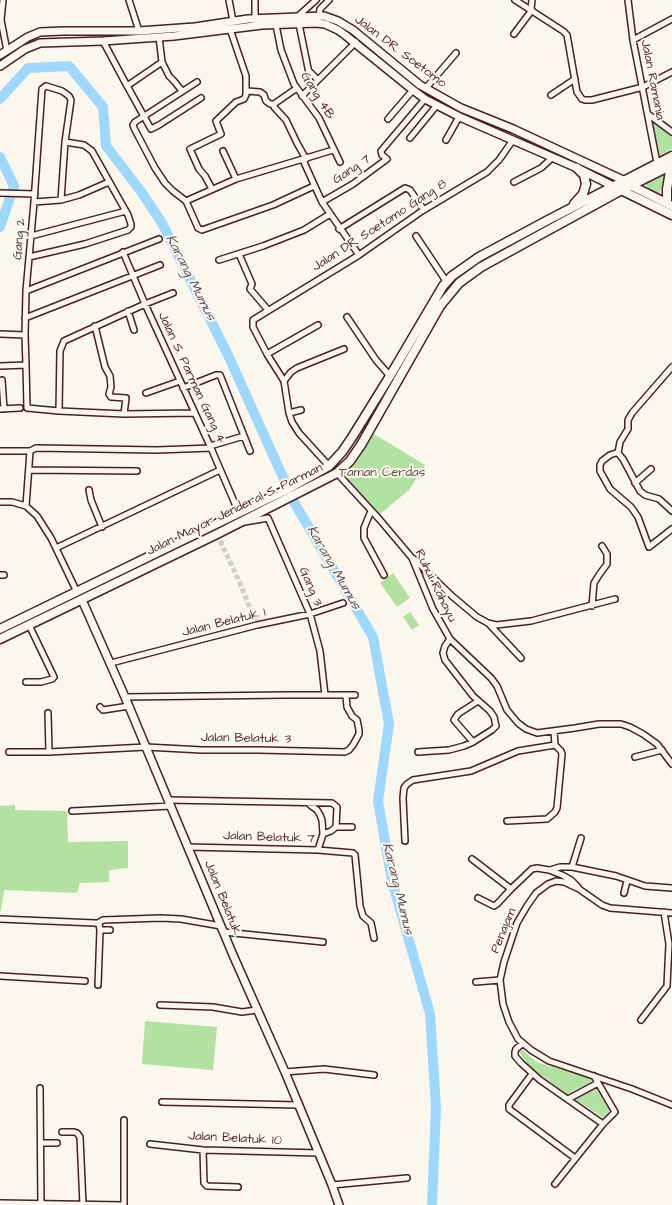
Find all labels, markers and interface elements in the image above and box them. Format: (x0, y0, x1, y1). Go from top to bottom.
street label: Jalan DR. Soetomo (351, 12, 449, 92)
street label: Jalan Ramania (637, 38, 667, 122)
street label: Gang 4B (297, 70, 337, 122)
street label: Gang 7 (330, 152, 374, 188)
street label: Jalan DR Soetomo Gang 8 (310, 177, 450, 275)
street label: Gang 2 (10, 218, 30, 260)
water label: Karang Mumus (161, 232, 219, 324)
street label: Jalan S. Parman Gang 4 (154, 310, 228, 446)
street label: Jalan Mayor Jenderal S. Parman (144, 460, 326, 560)
park label: Taman Cerdas (339, 465, 425, 481)
water label: Karang Mumus (302, 523, 364, 613)
street label: Ruhui Rahayu (411, 547, 459, 625)
street label: Gang 3 (295, 565, 325, 609)
street label: Jalan Belatuk 1 (181, 605, 267, 641)
street label: Jalan Belatuk 3 (201, 730, 291, 748)
street label: Jalan Belatuk 7 (223, 829, 315, 847)
water label: Karang Mumus (377, 841, 417, 937)
street label: Jalan Belatuk (200, 859, 244, 937)
street label: Penajam (488, 906, 520, 956)
street label: Jalan Belatuk 10 (188, 1129, 282, 1149)

